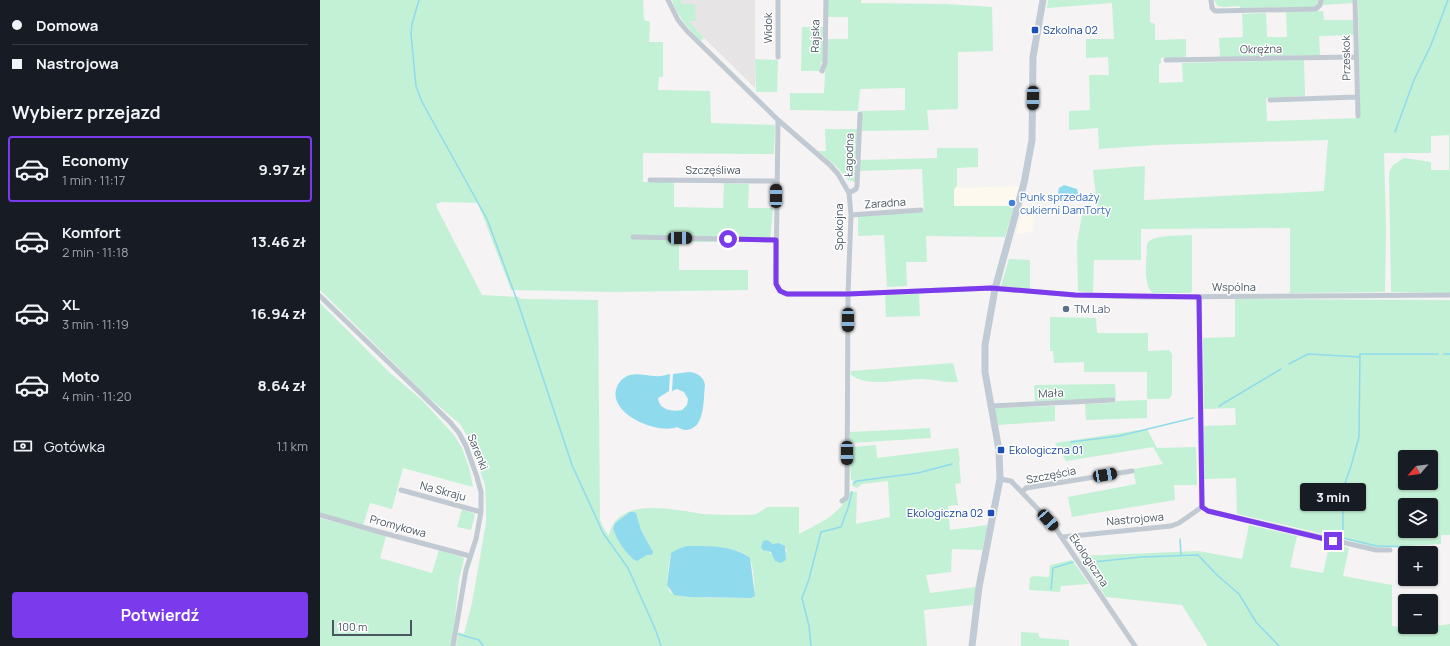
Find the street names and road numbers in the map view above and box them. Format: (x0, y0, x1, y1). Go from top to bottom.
street label: Widok (760, 12, 775, 44)
street label: Rajska (807, 19, 822, 53)
street label: Przeskok (1338, 35, 1353, 81)
street label: Okrężna (1240, 41, 1282, 56)
street label: Łagodna (840, 133, 857, 177)
street label: Szczęśliwa (685, 162, 741, 177)
street label: Zaradna (864, 194, 906, 211)
street label: Spokojna (831, 203, 846, 251)
street label: Wspólna (1212, 279, 1256, 294)
street label: Mała (1038, 384, 1064, 401)
street label: Sarenki (464, 432, 492, 472)
street label: Szczęścia (1025, 462, 1077, 487)
street label: Na Skraju (418, 477, 468, 504)
street label: Nastrojowa (1106, 509, 1164, 528)
street label: Promykowa (368, 511, 428, 540)
street label: Ekologiczna (1066, 530, 1113, 589)

